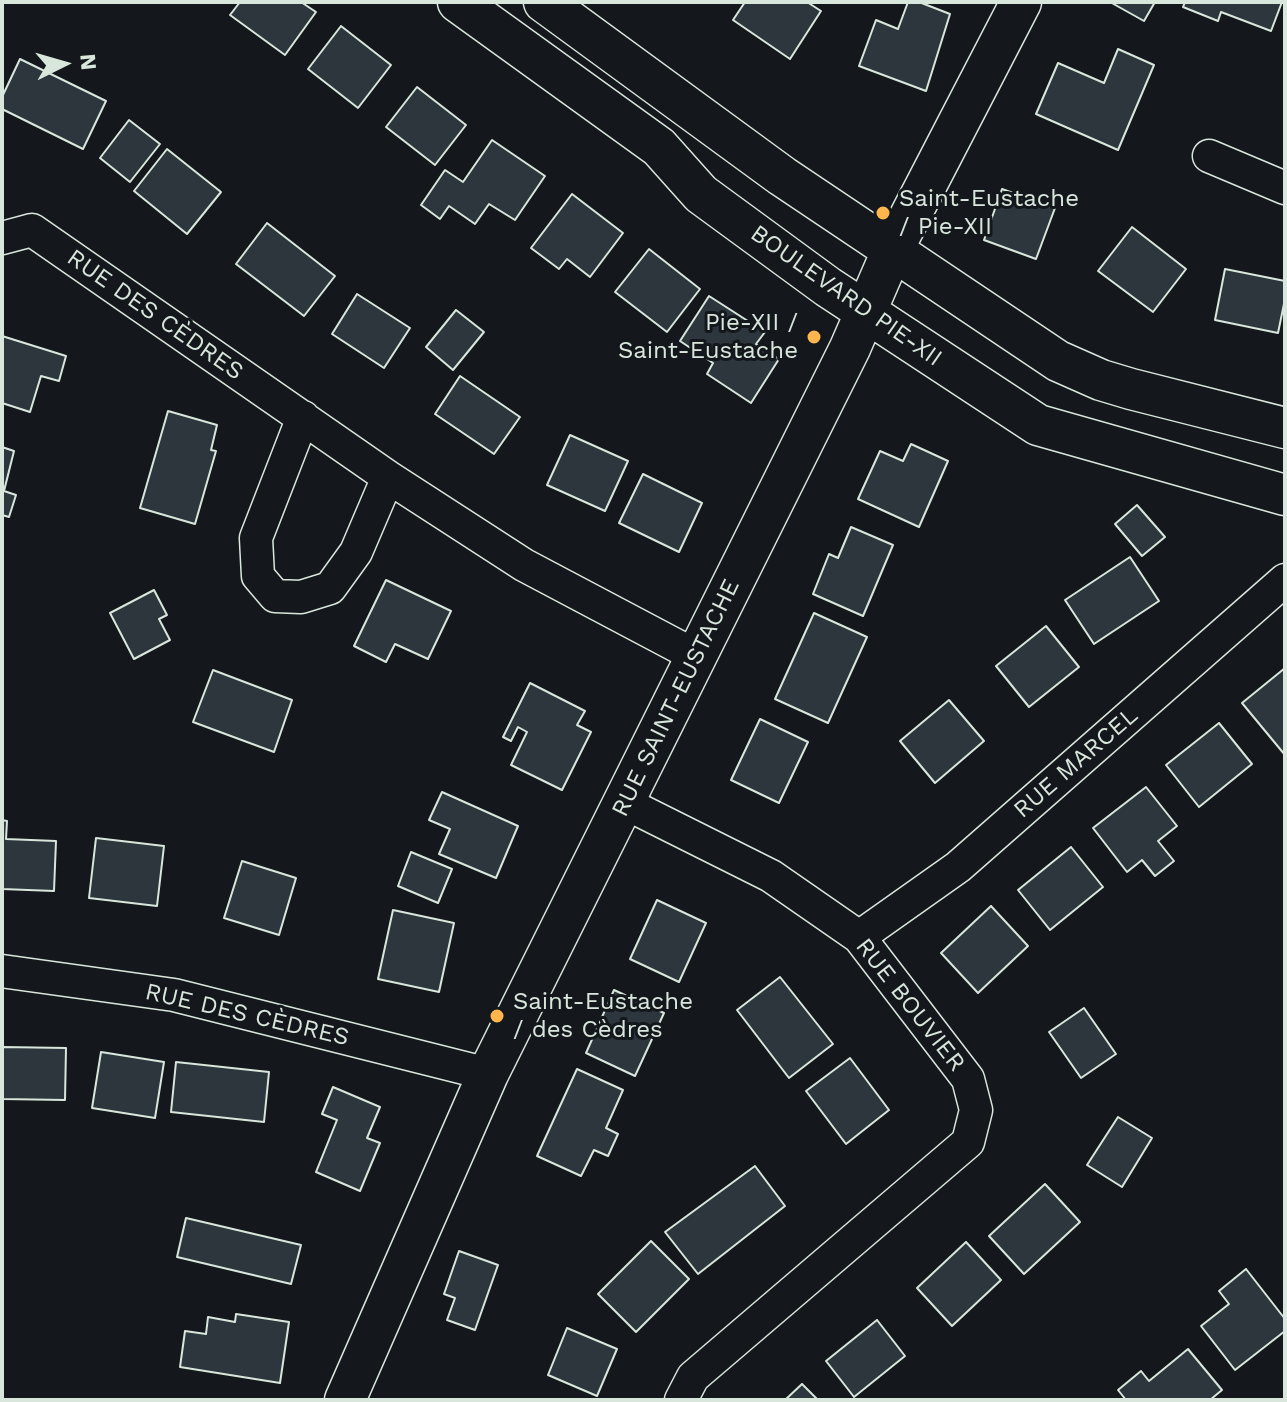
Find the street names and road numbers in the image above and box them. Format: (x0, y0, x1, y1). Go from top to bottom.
street label: BOULEVARD PIE-XII (745, 219, 947, 373)
street label: RUE DES CÈDRES (61, 243, 249, 387)
street label: RUE SAINT-EUSTACHE (606, 575, 746, 821)
street label: RUE MARCEL (1008, 701, 1144, 825)
street label: RUE BOUVIER (849, 933, 971, 1077)
street label: RUE DES CÈDRES (142, 978, 352, 1052)

